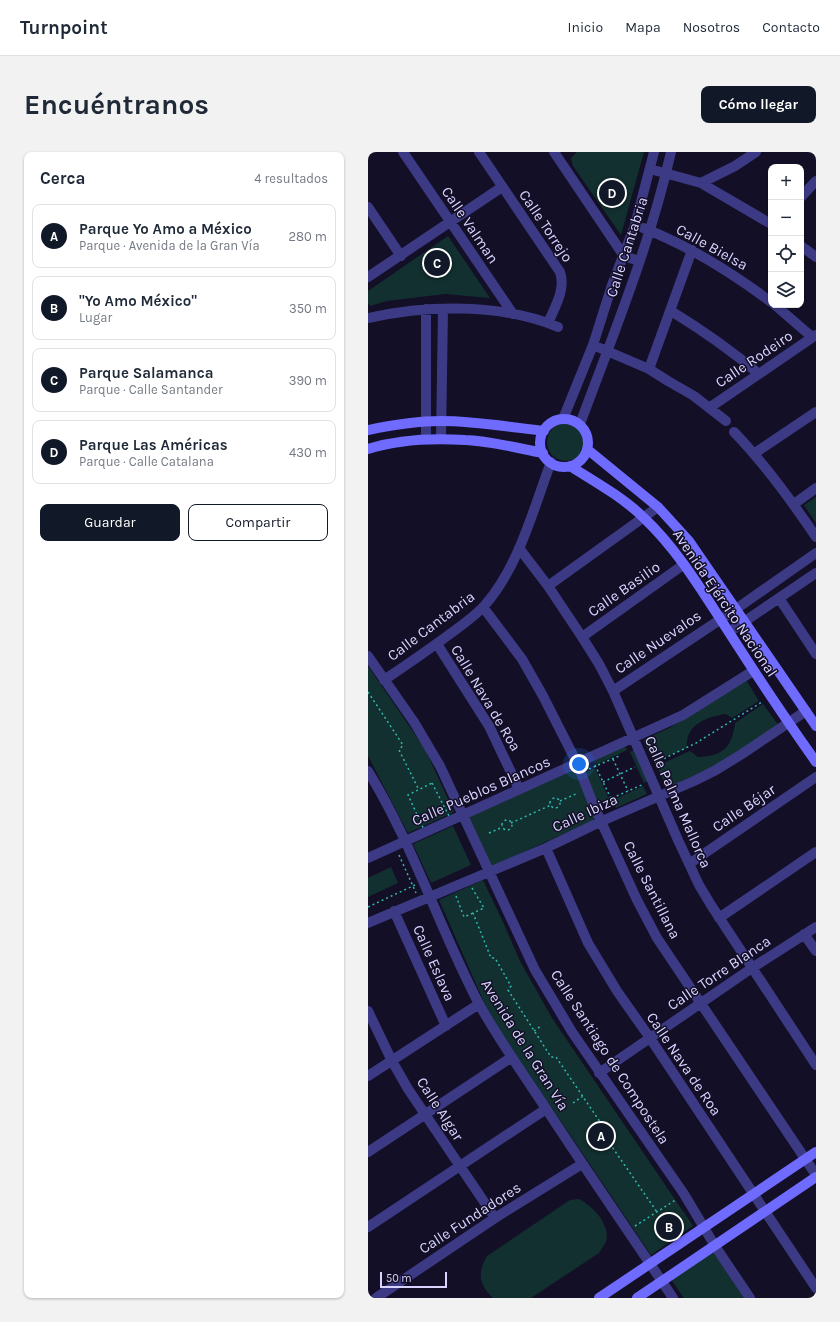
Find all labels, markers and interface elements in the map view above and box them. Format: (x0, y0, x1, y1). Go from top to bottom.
text: Turnpoint (20, 17, 108, 39)
text: Inicio (568, 19, 603, 36)
text: Mapa (625, 19, 661, 36)
text: Nosotros (683, 19, 740, 36)
text: Contacto (762, 19, 820, 36)
button: Cómo llegar (701, 86, 816, 123)
text: Encuéntranos (24, 88, 209, 121)
map controls (768, 164, 804, 308)
button: + (768, 164, 804, 200)
text: Cerca (40, 168, 85, 188)
text: 4 resultados (254, 171, 328, 186)
pin: D (599, 178, 625, 208)
street label: Calle Valman (438, 183, 502, 267)
street label: Calle Torrejo (515, 187, 577, 265)
street label: Calle Cantabria (602, 194, 652, 300)
button: − (768, 200, 804, 236)
text: Parque Yo Amo a México (79, 220, 252, 238)
street label: Calle Bielsa (673, 220, 751, 274)
text: A (50, 229, 58, 244)
text: 280 m (289, 229, 327, 244)
button: locate (768, 236, 804, 272)
text: Parque · Avenida de la Gran Vía (79, 238, 260, 253)
pin: C (424, 248, 450, 278)
button: layers (768, 272, 804, 308)
text: "Yo Amo México" (79, 292, 197, 310)
text: B (50, 301, 58, 316)
text: 350 m (289, 301, 327, 316)
text: Lugar (79, 310, 112, 325)
street label: Calle Rodeiro (712, 327, 796, 391)
text: Parque Salamanca (79, 364, 213, 382)
text: C (50, 373, 58, 388)
text: 390 m (289, 373, 327, 388)
text: Parque · Calle Santander (79, 382, 223, 397)
text: Parque Las Américas (79, 436, 228, 454)
text: D (50, 445, 58, 460)
text: 430 m (289, 445, 327, 460)
text: Parque · Calle Catalana (79, 454, 214, 469)
button: Guardar (40, 504, 180, 541)
button: Compartir (188, 504, 328, 541)
street label: Avenida Ejército Nacional (669, 526, 781, 680)
street label: Calle Basilio (584, 558, 664, 620)
street label: Calle Cantabria (384, 587, 478, 665)
street label: Calle Nuevalos (611, 607, 705, 677)
street label: Calle Nava de Roa (447, 642, 525, 754)
street label: Calle Palma Mallorca (641, 733, 715, 871)
street label: Calle Pueblos Blancos (409, 752, 553, 830)
your location (569, 754, 589, 774)
street label: Calle Béjar (709, 780, 780, 836)
street label: Calle Ibiza (549, 790, 621, 836)
street label: Calle Santillana (620, 838, 684, 942)
street label: Calle Eslava (409, 922, 459, 1004)
street label: Calle Torre Blanca (664, 932, 774, 1014)
street label: Calle Santiago de Compostela (547, 966, 673, 1148)
street label: Avenida de la Gran Vía (477, 976, 573, 1114)
street label: Calle Nava de Roa (643, 1009, 725, 1119)
street label: Calle Algar (413, 1074, 467, 1145)
pin: A (588, 1121, 614, 1151)
street label: Calle Fundadores (416, 1178, 524, 1258)
pin: B (656, 1212, 682, 1242)
scale bar (380, 1270, 447, 1289)
text: 50 m (386, 1272, 412, 1285)

